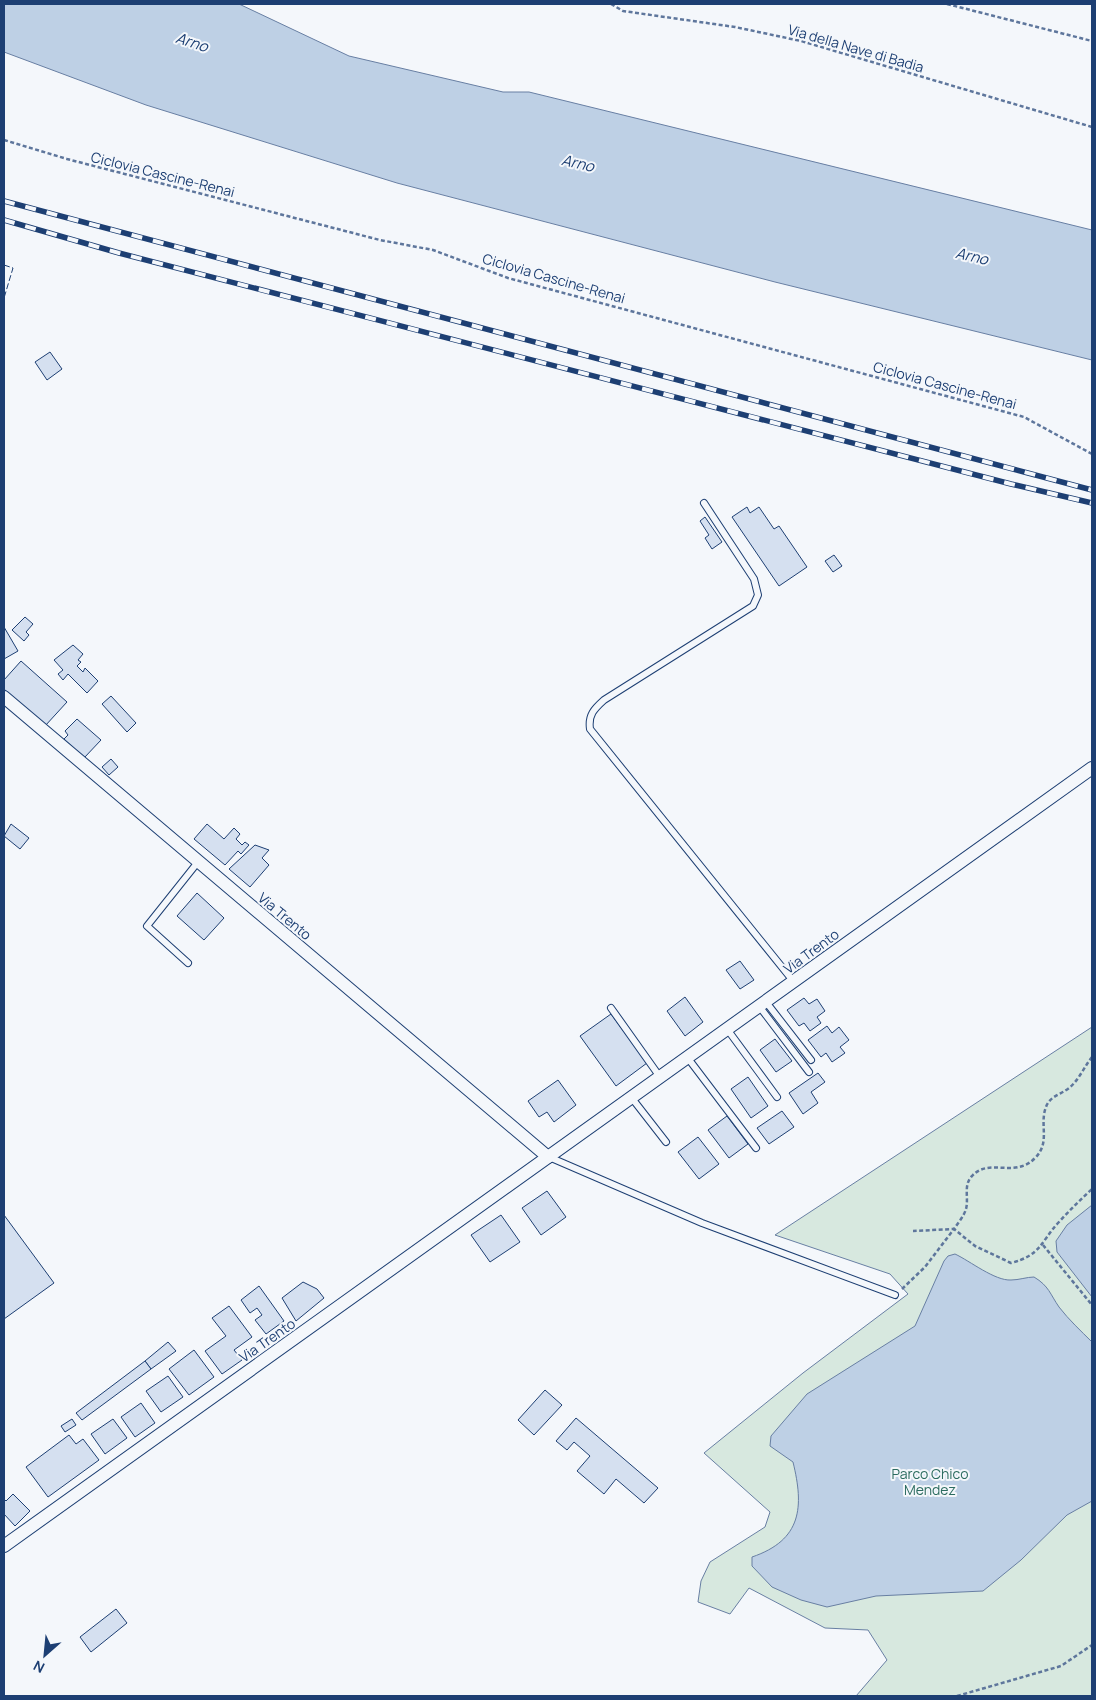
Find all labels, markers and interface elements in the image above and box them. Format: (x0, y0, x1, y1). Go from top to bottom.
street label: Via della Nave di Badia (786, 19, 926, 77)
water label: Arno (173, 27, 212, 57)
street label: Ciclovia Cascine-Renai (89, 147, 237, 201)
water label: Arno (560, 149, 597, 177)
water label: Arno (954, 242, 991, 270)
street label: Ciclovia Cascine-Renai (480, 249, 628, 307)
street label: Ciclovia Cascine-Renai (871, 357, 1019, 413)
street label: Via Trento (254, 888, 316, 944)
street label: Via Trento (779, 924, 843, 978)
street label: Via Trento (235, 1314, 299, 1366)
park label: Parco Chico Mendez (892, 1464, 968, 1499)
north arrow (20, 1630, 70, 1680)
text: N (30, 1656, 48, 1678)

